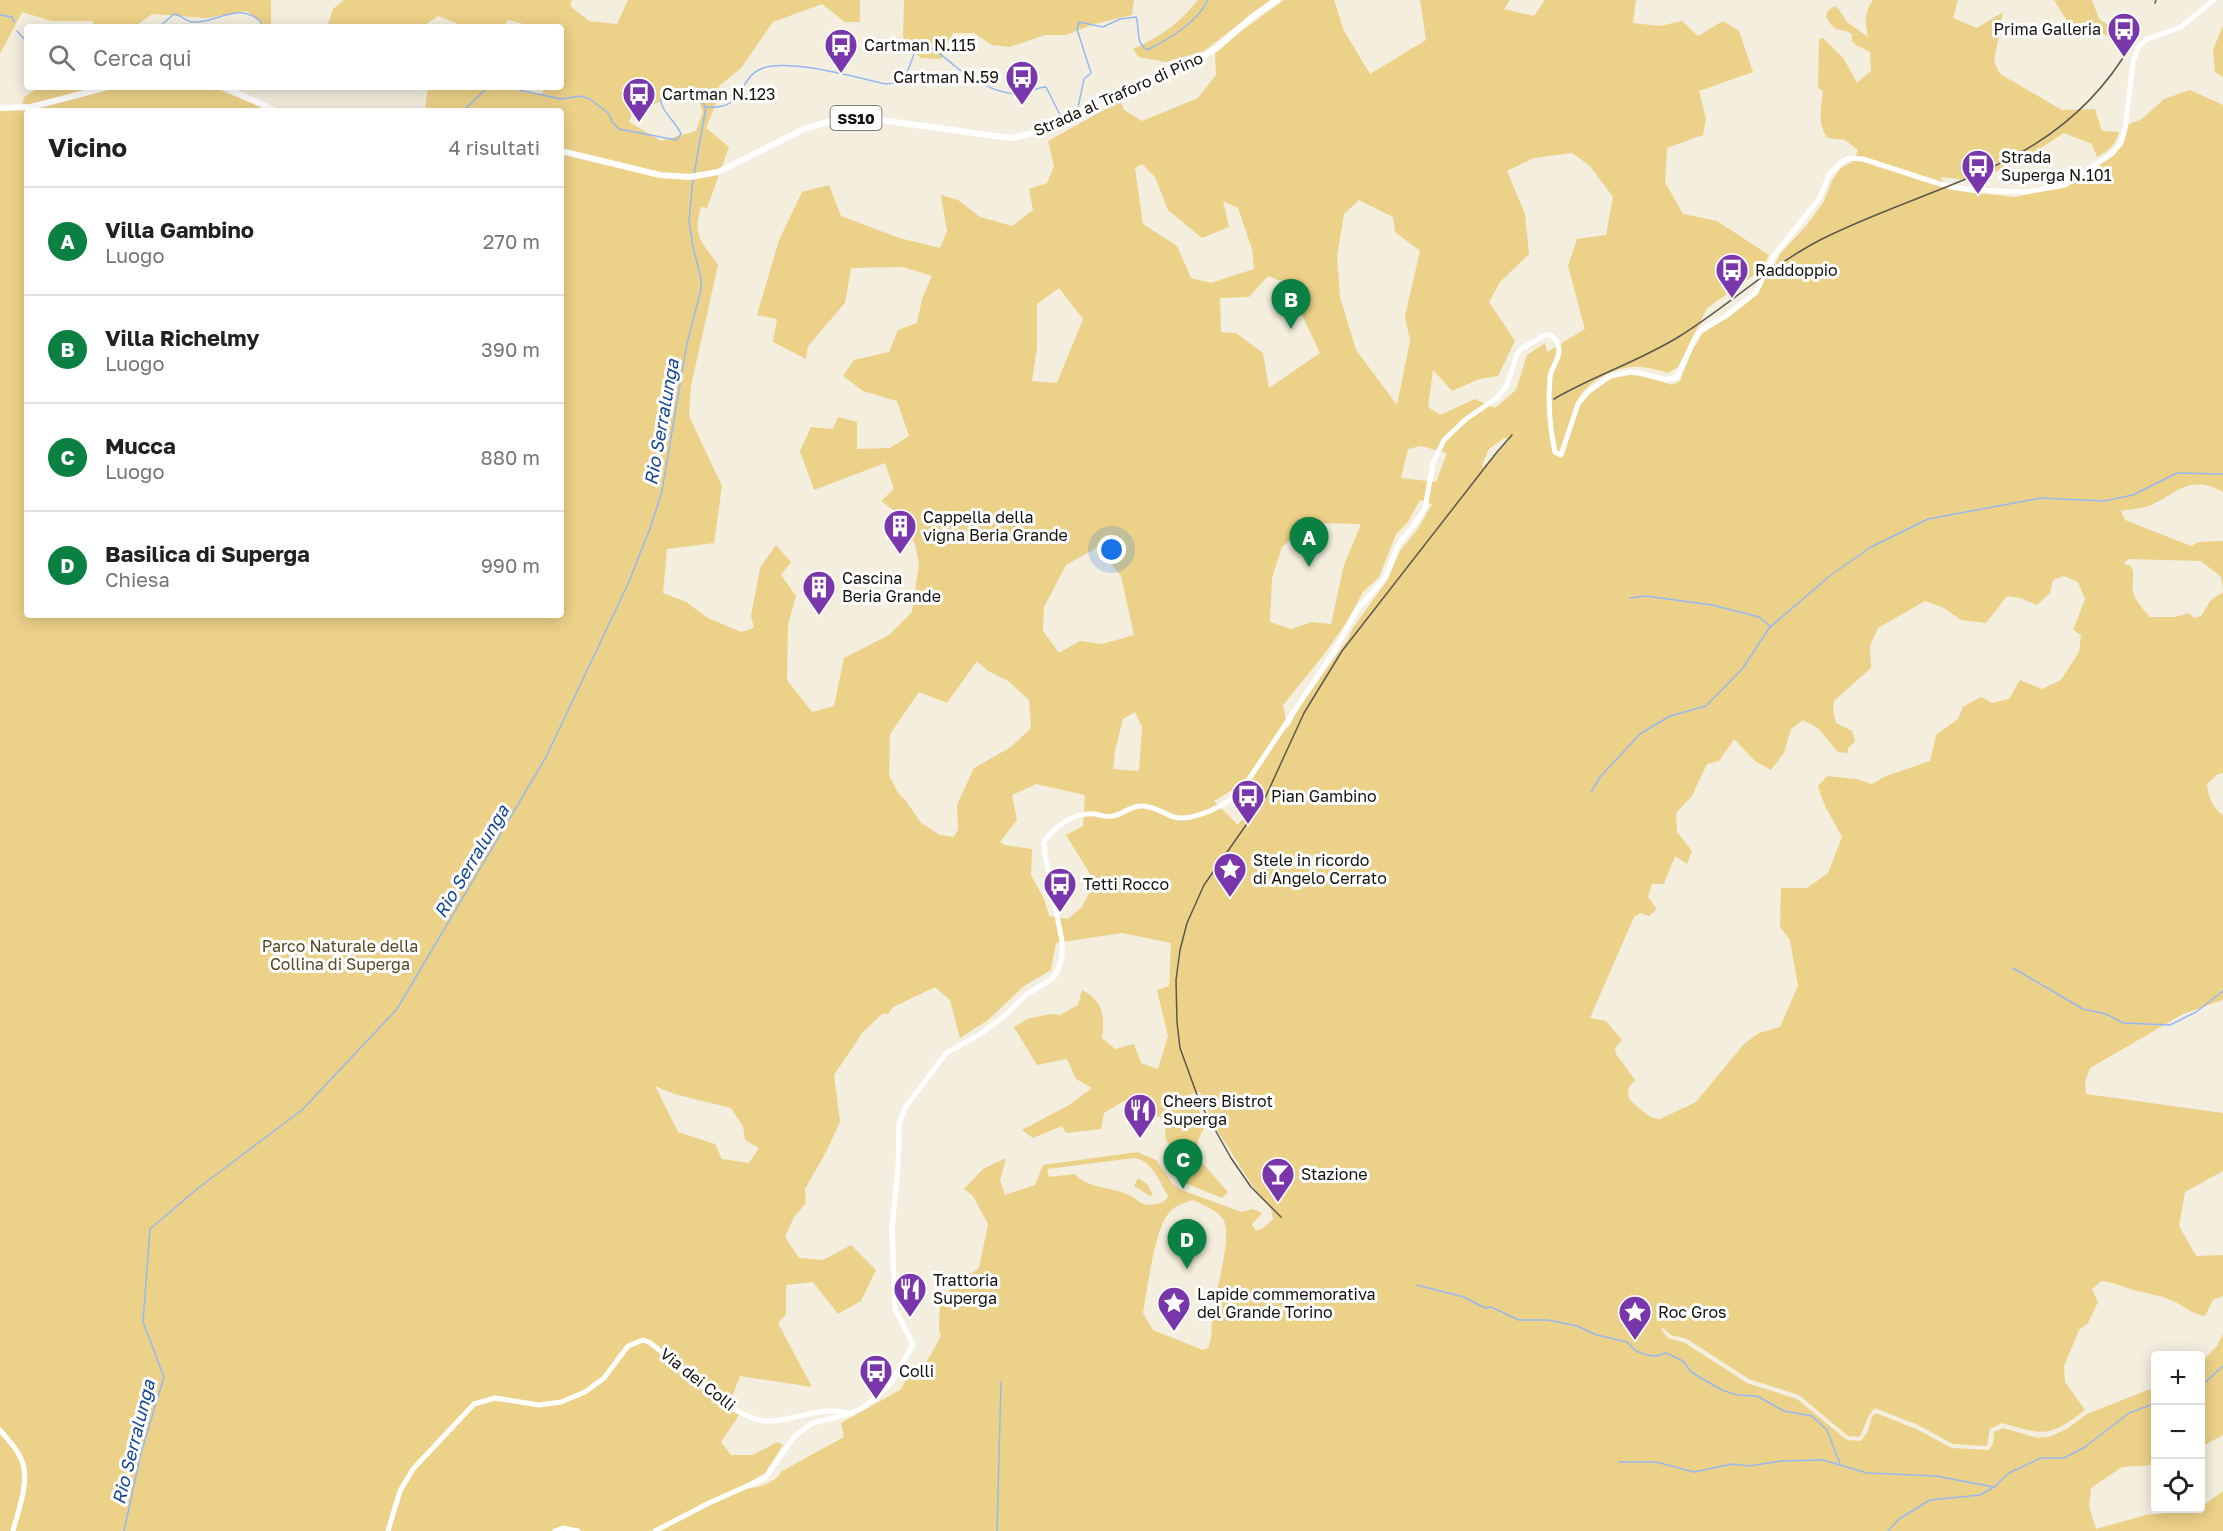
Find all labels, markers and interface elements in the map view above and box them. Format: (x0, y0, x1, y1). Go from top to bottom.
bus stop icon: Prima Galleria (2106, 11, 2142, 58)
place label: Prima Galleria (1994, 19, 2101, 39)
search box (24, 24, 564, 90)
bus stop icon: Cartman N.115 (823, 27, 859, 74)
place label: Cartman N.115 (864, 35, 976, 55)
icon: search (45, 41, 78, 74)
text: Cerca qui (93, 44, 192, 71)
street label: Strada al Traforo di Pino (1030, 48, 1206, 140)
bus stop icon: Cartman N.59 (1004, 59, 1040, 106)
place label: Cartman N.59 (893, 67, 999, 87)
bus stop icon: Cartman N.123 (621, 76, 657, 123)
place label: Cartman N.123 (662, 84, 775, 104)
road number: SS10 (830, 106, 882, 130)
text: Vicino (48, 132, 127, 163)
text: 4 risultati (448, 135, 540, 159)
place label: Strada Superga N.101 (2001, 147, 2112, 185)
bus stop icon: Strada Superga N.101 (1960, 148, 1996, 195)
text: Villa Gambino (105, 216, 254, 243)
text: A (60, 229, 75, 253)
text: 270 m (483, 229, 540, 253)
text: Luogo (105, 243, 164, 267)
bus stop icon: Raddoppio (1714, 252, 1750, 299)
place label: Raddoppio (1755, 260, 1838, 280)
pin: B (1272, 280, 1310, 329)
text: Villa Richelmy (105, 324, 259, 351)
text: B (60, 337, 75, 361)
text: 390 m (481, 337, 540, 361)
text: Luogo (105, 351, 164, 375)
water label: Rio Serralunga (639, 357, 683, 487)
text: Mucca (105, 432, 176, 459)
text: C (60, 445, 75, 469)
text: 880 m (481, 445, 540, 469)
text: Luogo (105, 459, 164, 483)
place label: Cappella della vigna Beria Grande (923, 507, 1068, 545)
building icon: Cappella della vigna Beria Grande (882, 508, 918, 555)
pin: A (1290, 518, 1328, 567)
your location (1097, 535, 1126, 564)
text: Basilica di Superga (105, 540, 310, 567)
text: D (60, 553, 75, 577)
text: 990 m (481, 553, 540, 577)
text: Chiesa (105, 567, 170, 591)
place label: Cascina Beria Grande (842, 568, 941, 606)
building icon: Cascina Beria Grande (801, 569, 837, 616)
bus stop icon: Pian Gambino (1230, 778, 1266, 825)
place label: Pian Gambino (1271, 786, 1377, 806)
water label: Rio Serralunga (429, 800, 514, 921)
place label: Stele in ricordo di Angelo Cerrato (1253, 850, 1387, 888)
place icon: Stele in ricordo di Angelo Cerrato (1212, 851, 1248, 898)
bus stop icon: Tetti Rocco (1042, 866, 1078, 913)
place label: Tetti Rocco (1083, 874, 1169, 894)
park label: Parco Naturale della Collina di Superga (262, 936, 418, 974)
place label: Cheers Bistrot Superga (1163, 1091, 1273, 1129)
restaurant icon: Cheers Bistrot Superga (1122, 1092, 1158, 1139)
pin: C (1164, 1140, 1202, 1189)
bar icon: Stazione (1260, 1156, 1296, 1203)
place label: Stazione (1301, 1164, 1368, 1184)
pin: D (1168, 1220, 1206, 1269)
place label: Trattoria Superga (933, 1270, 998, 1308)
restaurant icon: Trattoria Superga (892, 1271, 928, 1318)
place label: Lapide commemorativa del Grande Torino (1197, 1284, 1375, 1322)
place icon: Lapide commemorativa del Grande Torino (1156, 1285, 1192, 1332)
place icon: Roc Gros (1617, 1294, 1653, 1341)
place label: Roc Gros (1658, 1302, 1726, 1322)
street label: Via dei Colli (656, 1343, 740, 1415)
map controls (2151, 1351, 2205, 1513)
button: + (2151, 1351, 2205, 1405)
bus stop icon: Colli (858, 1353, 894, 1400)
place label: Colli (899, 1361, 934, 1381)
water label: Rio Serralunga (107, 1377, 159, 1506)
button: − (2151, 1405, 2205, 1459)
button: locate (2151, 1459, 2205, 1513)

